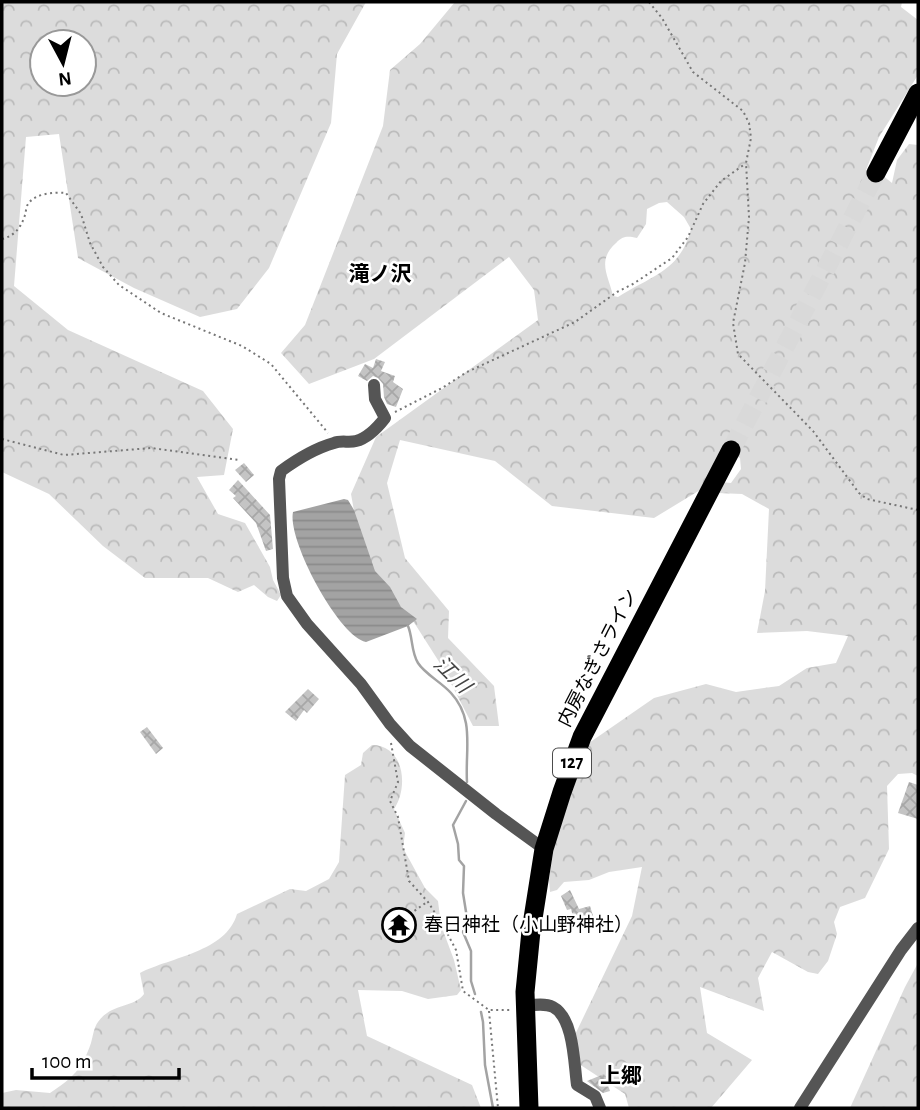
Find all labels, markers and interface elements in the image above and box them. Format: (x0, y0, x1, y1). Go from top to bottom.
north arrow (28, 28, 98, 98)
text: N (57, 68, 73, 89)
district label: 滝ノ沢 (349, 263, 412, 285)
street label: 内房なぎさライン (553, 585, 641, 730)
water label: 江川 (430, 652, 476, 699)
road number: 127 (553, 748, 591, 778)
temple icon: 春日神社（小山野神社） (380, 906, 418, 944)
place label: 春日神社（小山野神社） (424, 914, 633, 935)
scale bar (32, 1036, 178, 1080)
text: 100 m (42, 1051, 92, 1072)
district label: 上郷 (600, 1065, 642, 1087)

